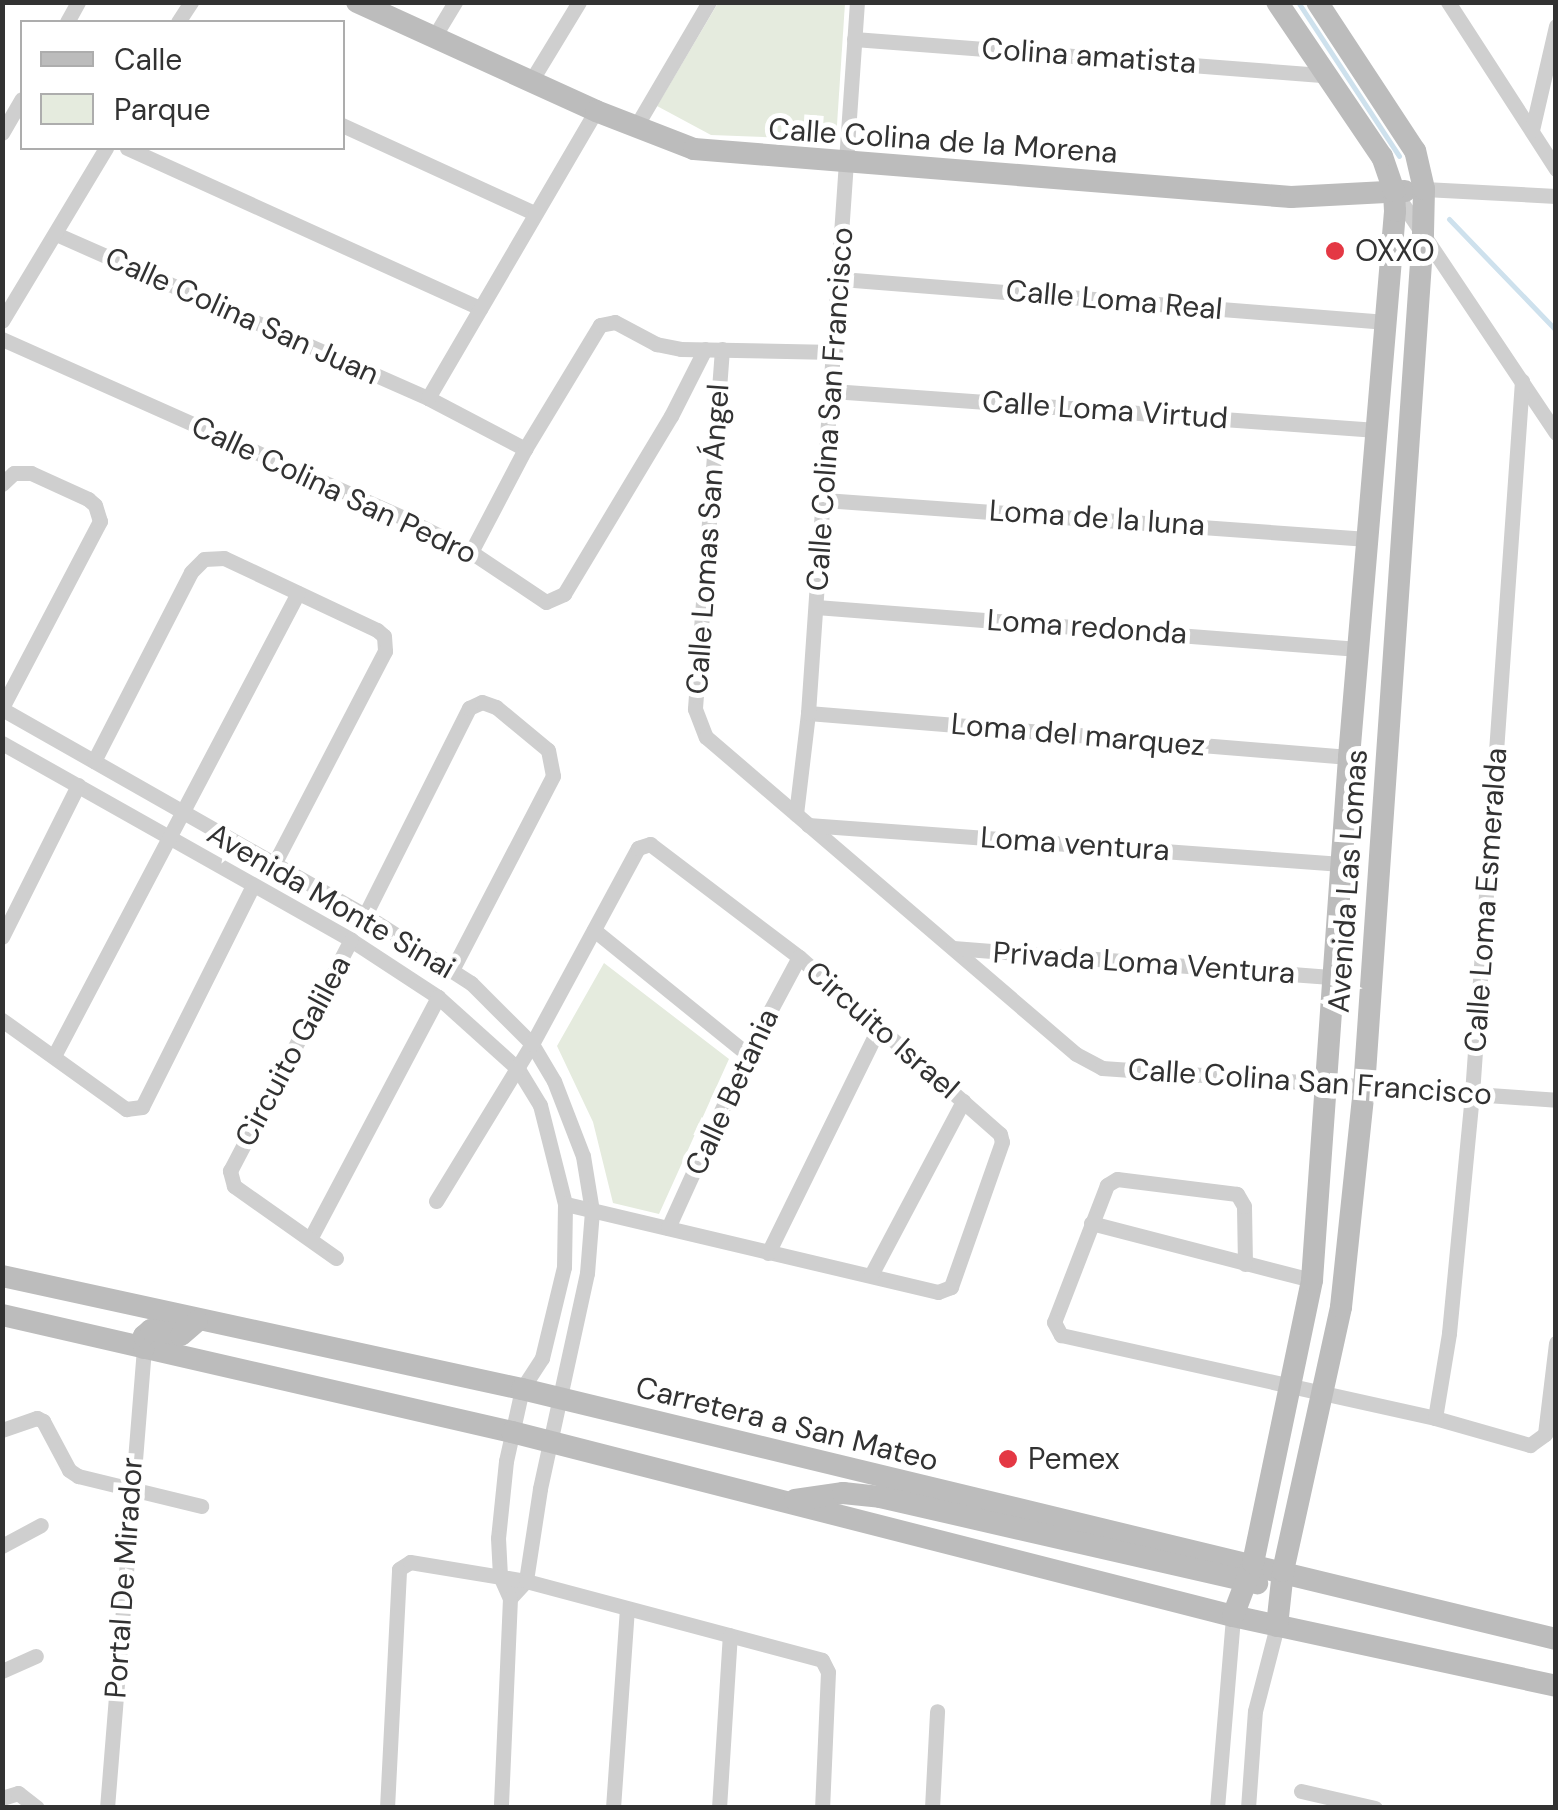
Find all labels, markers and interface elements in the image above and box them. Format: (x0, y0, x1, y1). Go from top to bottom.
legend (20, 20, 345, 150)
street label: Colina amatista (980, 31, 1198, 81)
text: Calle (114, 40, 182, 79)
text: Parque (114, 90, 211, 129)
street label: Calle Colina de la Morena (767, 111, 1119, 171)
street label: Calle Colina San Francisco (799, 226, 861, 592)
place label: OXXO (1355, 233, 1435, 269)
street label: Calle Colina San Juan (100, 239, 384, 393)
marker: OXXO (1324, 240, 1346, 262)
street label: Calle Loma Real (1004, 273, 1224, 327)
street label: Calle Lomas San Ángel (679, 383, 737, 695)
street label: Calle Loma Virtud (981, 383, 1229, 437)
street label: Calle Colina San Pedro (186, 408, 482, 572)
street label: Loma de la luna (988, 493, 1206, 543)
street label: Loma redonda (986, 602, 1188, 652)
street label: Loma del marquez (949, 706, 1207, 764)
street label: Calle Loma Esmeralda (1457, 746, 1515, 1054)
street label: Avenida Las Lomas (1321, 748, 1375, 1014)
street label: Avenida Monte Sinai (201, 815, 461, 987)
street label: Loma ventura (979, 819, 1171, 869)
street label: Privada Loma Ventura (992, 934, 1296, 992)
street label: Circuito Galilea (228, 949, 358, 1153)
street label: Circuito Israel (798, 954, 966, 1106)
street label: Calle Betania (678, 1003, 786, 1181)
street label: Calle Colina San Francisco (1127, 1051, 1493, 1113)
street label: Carretera a San Mateo (632, 1369, 942, 1479)
place label: Pemex (1028, 1441, 1120, 1477)
marker: Pemex (997, 1448, 1019, 1470)
street label: Portal De Mirador (98, 1456, 150, 1700)

